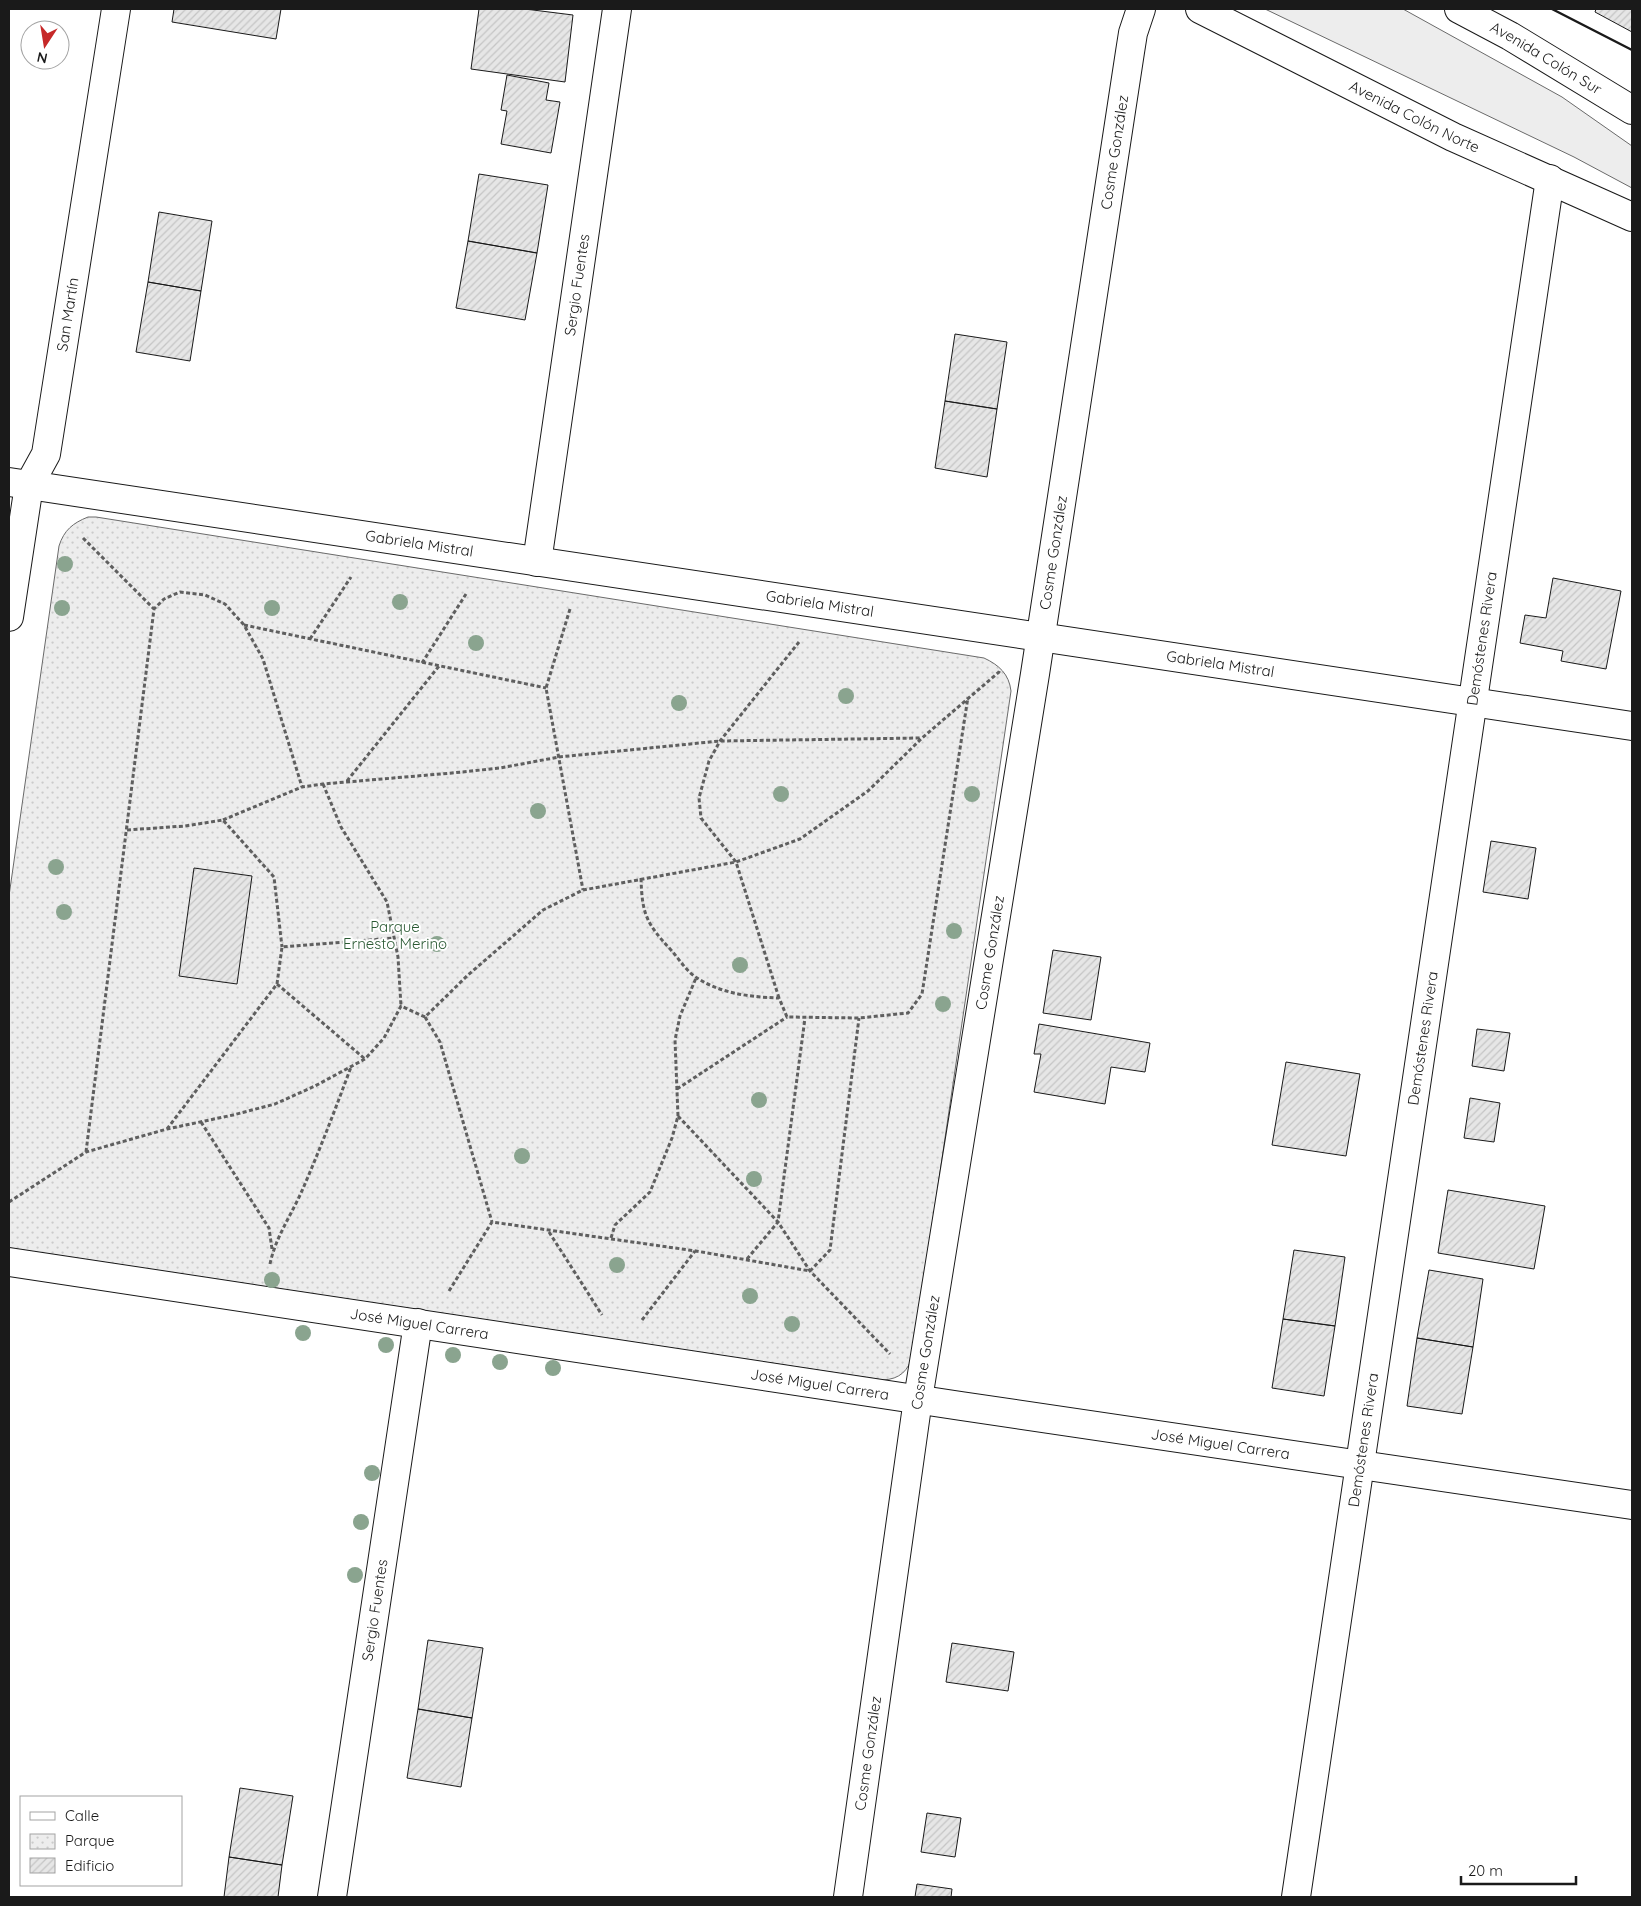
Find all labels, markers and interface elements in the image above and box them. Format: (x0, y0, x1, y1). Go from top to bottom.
street label: Avenida Colón Sur (1487, 17, 1606, 99)
north arrow (20, 20, 70, 70)
text: N (35, 48, 49, 68)
street label: Avenida Colón Norte (1346, 76, 1483, 157)
street label: Cosme González (1096, 94, 1132, 211)
street label: Sergio Fuentes (560, 233, 593, 337)
street label: San Martín (52, 276, 83, 353)
street label: Cosme González (1035, 494, 1071, 611)
street label: Gabriela Mistral (364, 526, 475, 561)
street label: Demóstenes Rivera (1462, 570, 1501, 707)
street label: Gabriela Mistral (765, 586, 875, 621)
street label: Gabriela Mistral (1165, 646, 1276, 681)
street label: Cosme González (971, 894, 1008, 1011)
park label: Parque Ernesto Merino (343, 917, 447, 953)
street label: Demóstenes Rivera (1403, 970, 1442, 1107)
street label: Cosme González (907, 1294, 944, 1411)
street label: José Miguel Carrera (349, 1304, 490, 1343)
street label: José Miguel Carrera (749, 1364, 891, 1404)
street label: Demóstenes Rivera (1344, 1372, 1382, 1508)
street label: José Miguel Carrera (1150, 1424, 1291, 1463)
street label: Sergio Fuentes (357, 1558, 391, 1662)
street label: Cosme González (850, 1695, 885, 1812)
legend (20, 1796, 182, 1886)
text: Calle (65, 1806, 99, 1825)
text: Parque (65, 1831, 115, 1850)
scale bar (1461, 1854, 1576, 1886)
text: Edificio (65, 1856, 114, 1875)
text: 20 m (1468, 1861, 1503, 1880)

